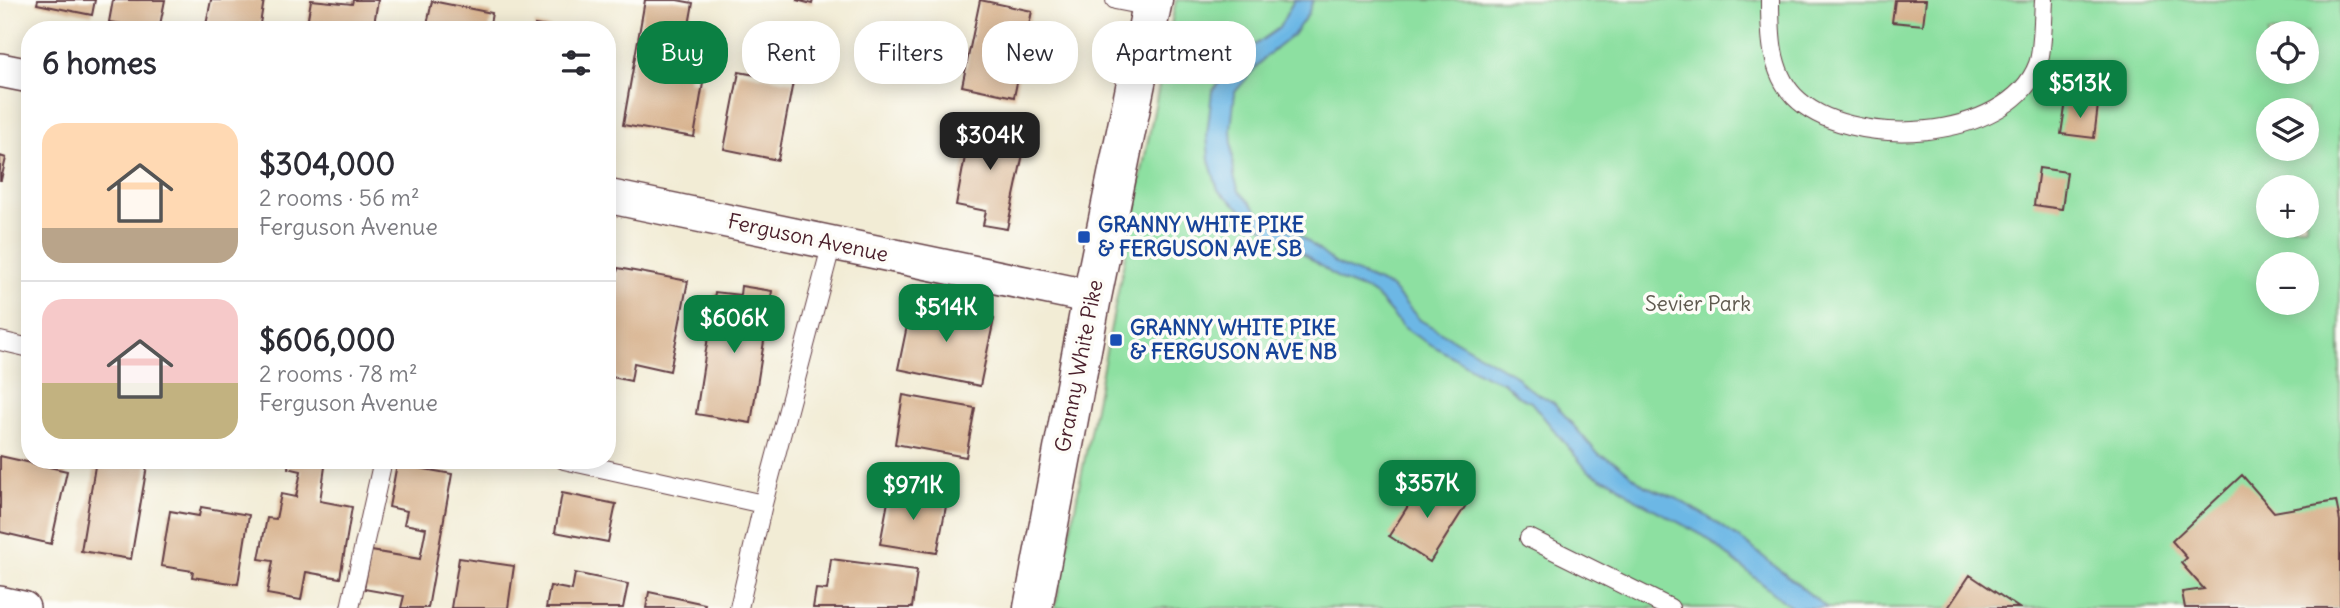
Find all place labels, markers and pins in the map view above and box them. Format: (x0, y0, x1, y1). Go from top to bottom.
pin: $513K (2031, 60, 2129, 120)
pin: $304K (941, 113, 1039, 172)
place label: GRANNY WHITE PIKE & FERGUSON AVE SB (1098, 211, 1304, 262)
marker: GRANNY WHITE PIKE & FERGUSON AVE SB (1076, 229, 1092, 245)
pin: $514K (897, 284, 995, 344)
pin: $606K (685, 296, 783, 355)
place label: GRANNY WHITE PIKE & FERGUSON AVE NB (1130, 314, 1337, 365)
marker: GRANNY WHITE PIKE & FERGUSON AVE NB (1108, 332, 1124, 348)
pin: $357K (1378, 461, 1476, 520)
pin: $971K (864, 462, 962, 522)

